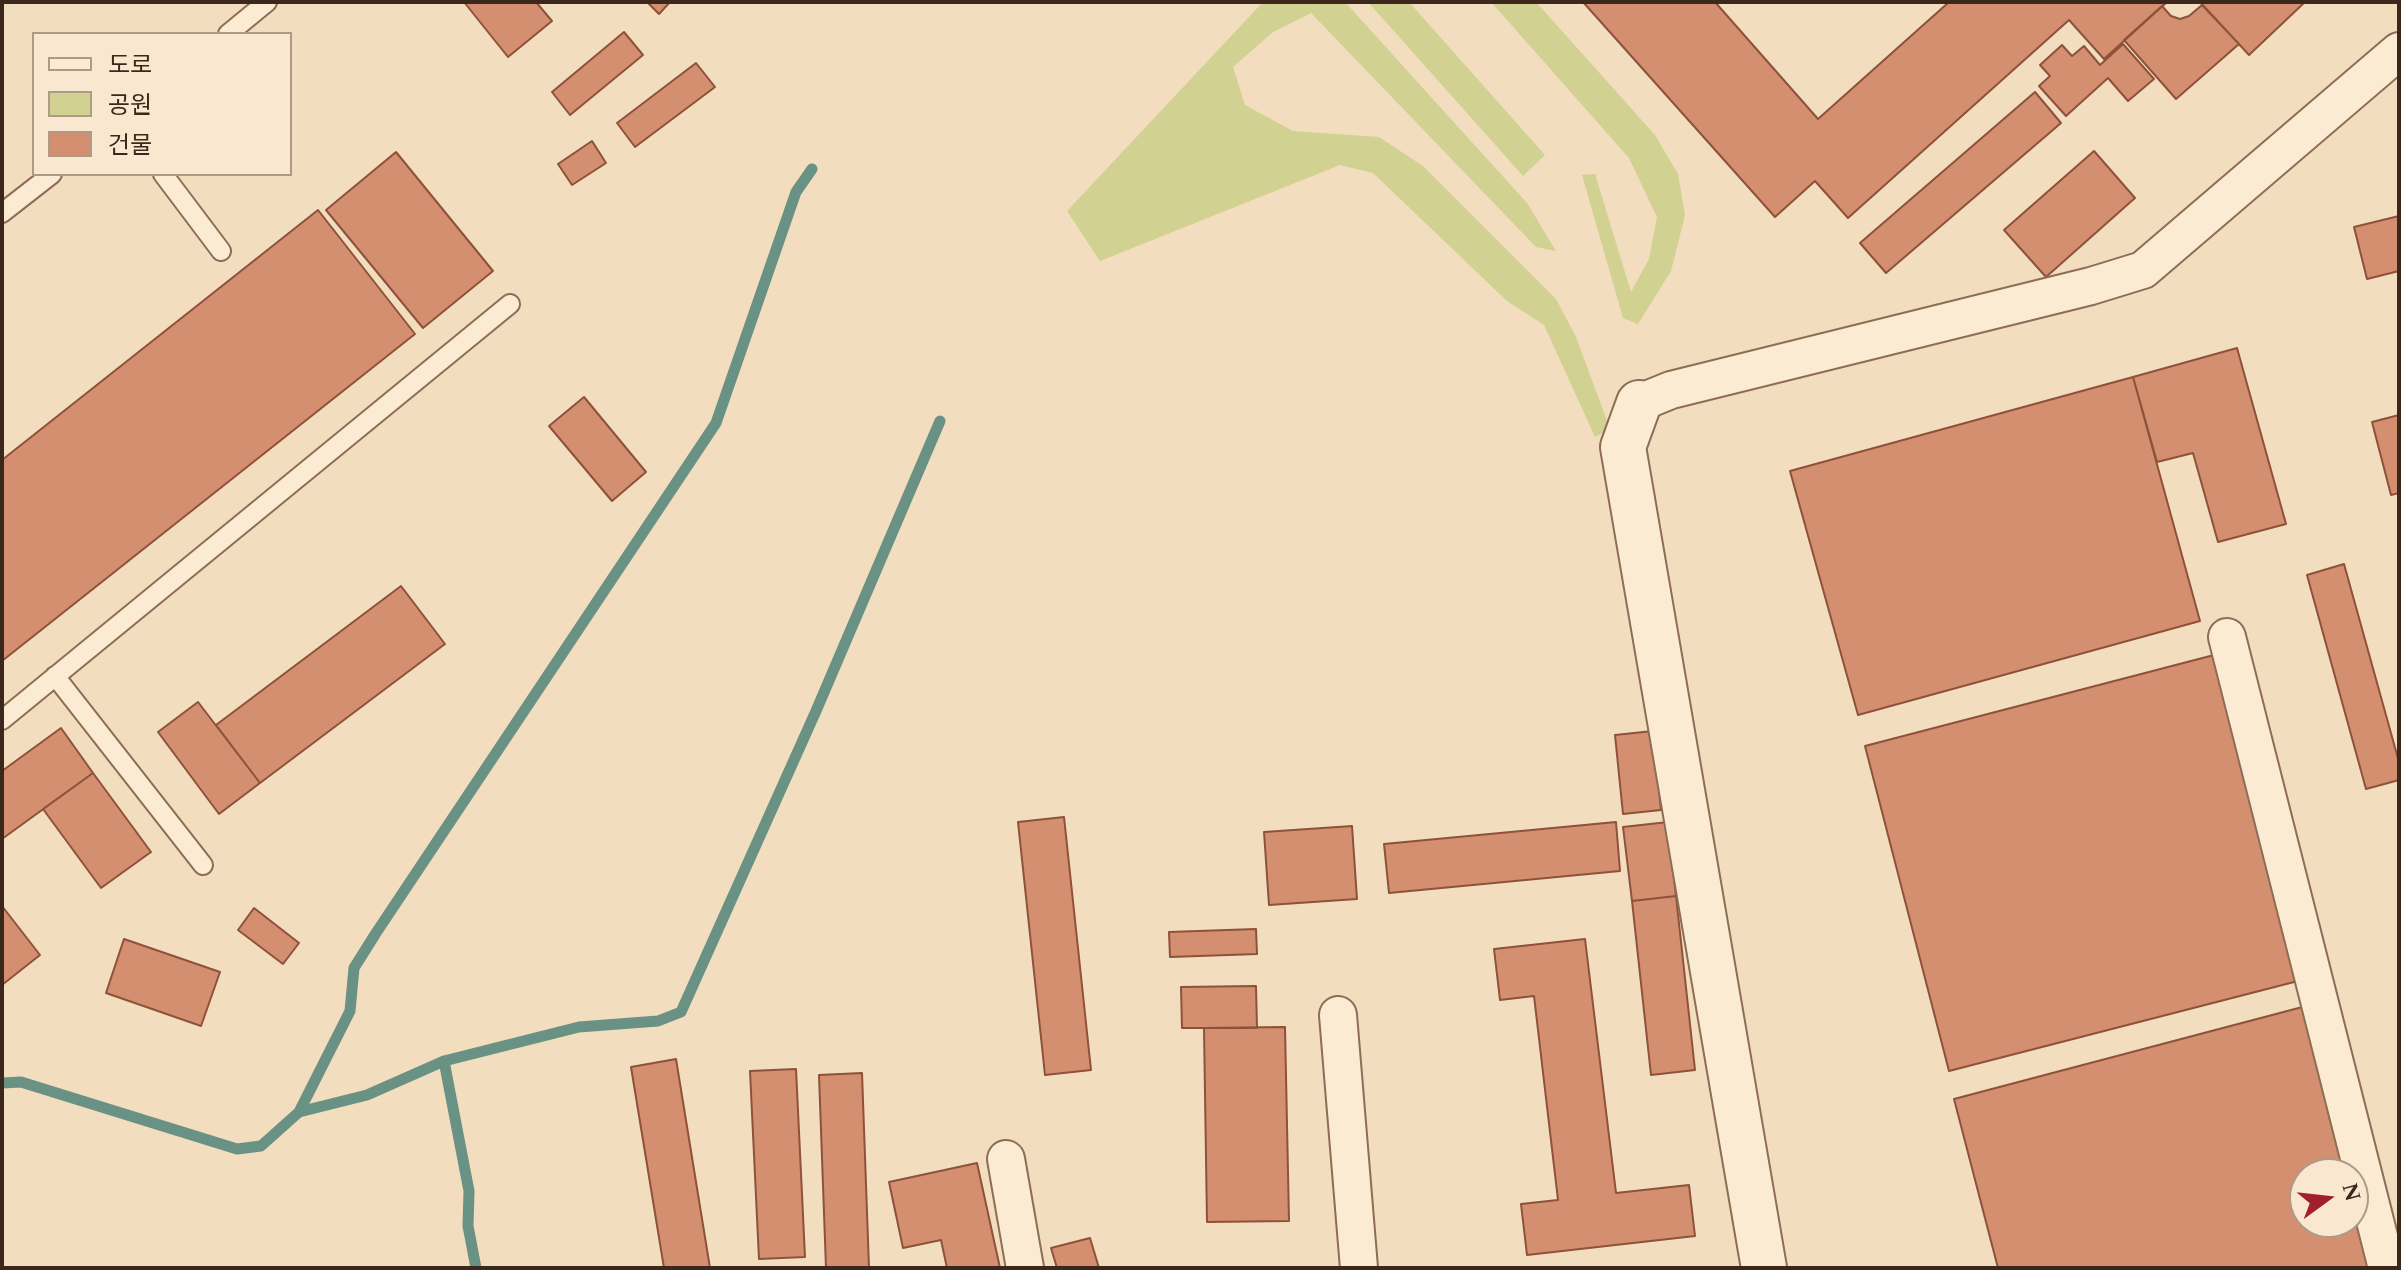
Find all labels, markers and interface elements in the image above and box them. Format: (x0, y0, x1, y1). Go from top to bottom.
legend (32, 32, 292, 176)
text: 도로 (108, 48, 152, 84)
text: 공원 (108, 88, 152, 124)
text: 건물 (108, 128, 152, 164)
north arrow (2289, 1158, 2369, 1238)
text: N (2332, 1179, 2369, 1205)

